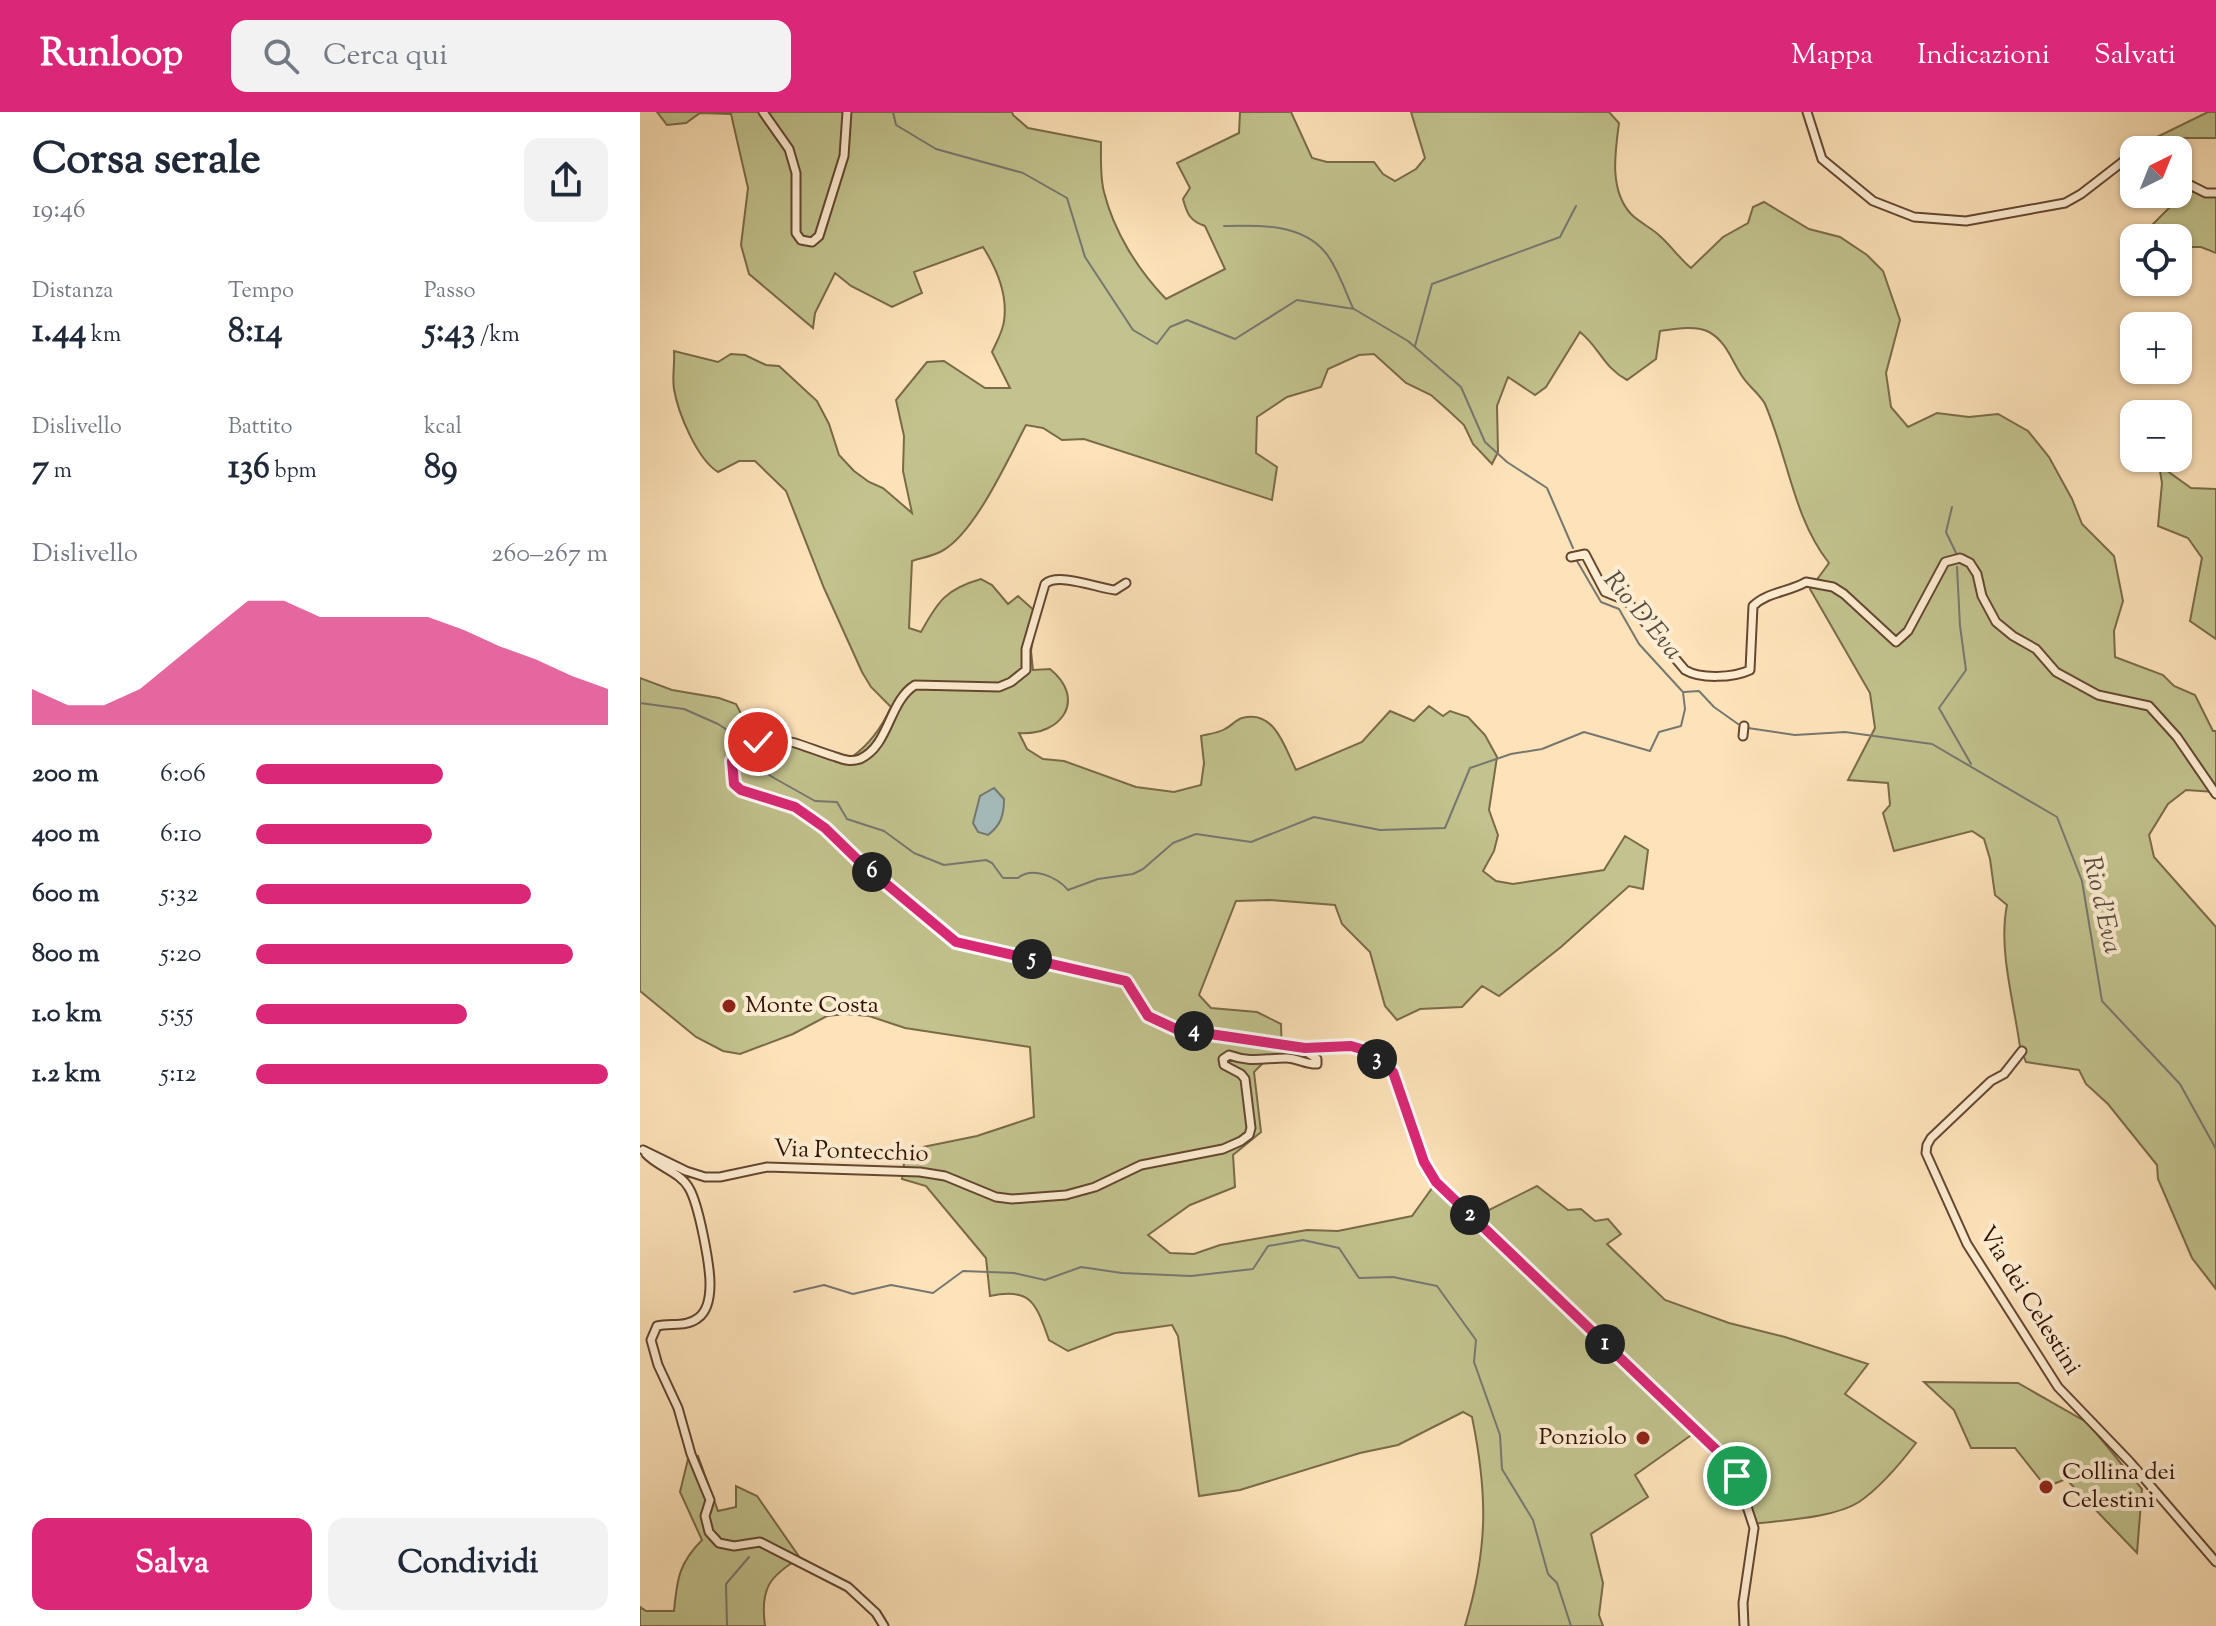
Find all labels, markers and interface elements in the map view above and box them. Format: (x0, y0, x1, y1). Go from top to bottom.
search box (231, 20, 791, 92)
text: Runloop (40, 29, 183, 83)
icon: search (259, 34, 303, 78)
text: Cerca qui (323, 35, 448, 78)
text: Mappa (1791, 36, 1873, 76)
text: Indicazioni (1917, 36, 2050, 76)
text: Salvati (2094, 36, 2176, 76)
text: Corsa serale (32, 130, 261, 193)
north arrow (2120, 136, 2192, 208)
map controls (2120, 136, 2192, 472)
button: share (524, 138, 608, 222)
text: 19:46 (32, 192, 86, 229)
button: locate (2120, 224, 2192, 296)
text: Distanza (32, 276, 113, 308)
text: Tempo (228, 276, 294, 308)
text: Passo (424, 276, 476, 308)
text: 1.44 (32, 308, 86, 357)
text: 8:14 (228, 308, 283, 357)
text: 5:43 (424, 308, 475, 357)
button: + (2120, 312, 2192, 384)
text: km (86, 320, 121, 352)
text: /km (475, 320, 520, 352)
button: − (2120, 400, 2192, 472)
text: Dislivello (32, 412, 122, 444)
text: Battito (228, 412, 293, 444)
text: kcal (424, 412, 462, 444)
text: 7 (32, 444, 49, 493)
text: 136 (228, 444, 270, 493)
text: 89 (424, 444, 458, 493)
text: m (49, 456, 72, 488)
text: bpm (270, 456, 317, 488)
text: Dislivello (32, 536, 138, 573)
text: 260–267 m (491, 536, 608, 573)
water label: Rio D'Eva (1594, 563, 1690, 669)
pin (724, 708, 792, 776)
icon: check (736, 720, 780, 764)
text: 200 m (32, 756, 99, 793)
text: 6:06 (160, 756, 206, 793)
text: 400 m (32, 816, 99, 853)
text: 6:10 (160, 816, 202, 853)
pin: 6 (852, 852, 892, 892)
water label: Rio d'Eva (2072, 853, 2130, 957)
text: 6 (867, 856, 877, 888)
text: 600 m (32, 876, 99, 913)
text: 5:32 (160, 876, 198, 913)
text: 800 m (32, 936, 100, 973)
text: 5:20 (160, 936, 202, 973)
pin: 5 (1012, 939, 1052, 979)
text: 5 (1028, 943, 1036, 975)
place label: Monte Costa (745, 989, 879, 1023)
text: 1.0 km (32, 996, 102, 1033)
text: 5:55 (160, 996, 194, 1033)
marker: Monte Costa (720, 997, 738, 1015)
pin: 4 (1174, 1011, 1214, 1051)
text: 4 (1188, 1015, 1200, 1047)
pin: 3 (1357, 1039, 1397, 1079)
text: 3 (1373, 1043, 1381, 1075)
text: 1.2 km (32, 1056, 101, 1093)
text: 5:12 (160, 1056, 197, 1093)
street label: Via Pontecchio (773, 1132, 929, 1172)
pin: 2 (1450, 1195, 1490, 1235)
text: 2 (1465, 1199, 1475, 1231)
street label: Via dei Celestini (1969, 1220, 2089, 1382)
pin: 1 (1585, 1324, 1625, 1364)
text: 1 (1601, 1328, 1609, 1360)
place label: Ponziolo (1539, 1421, 1627, 1455)
marker: Ponziolo (1634, 1429, 1652, 1447)
pin (1703, 1442, 1771, 1510)
icon: arrive (1715, 1454, 1759, 1498)
place label: Collina dei Celestini (2062, 1456, 2176, 1518)
marker: Collina dei Celestini (2037, 1478, 2055, 1496)
button: Salva (32, 1518, 312, 1610)
button: Condividi (328, 1518, 608, 1610)

